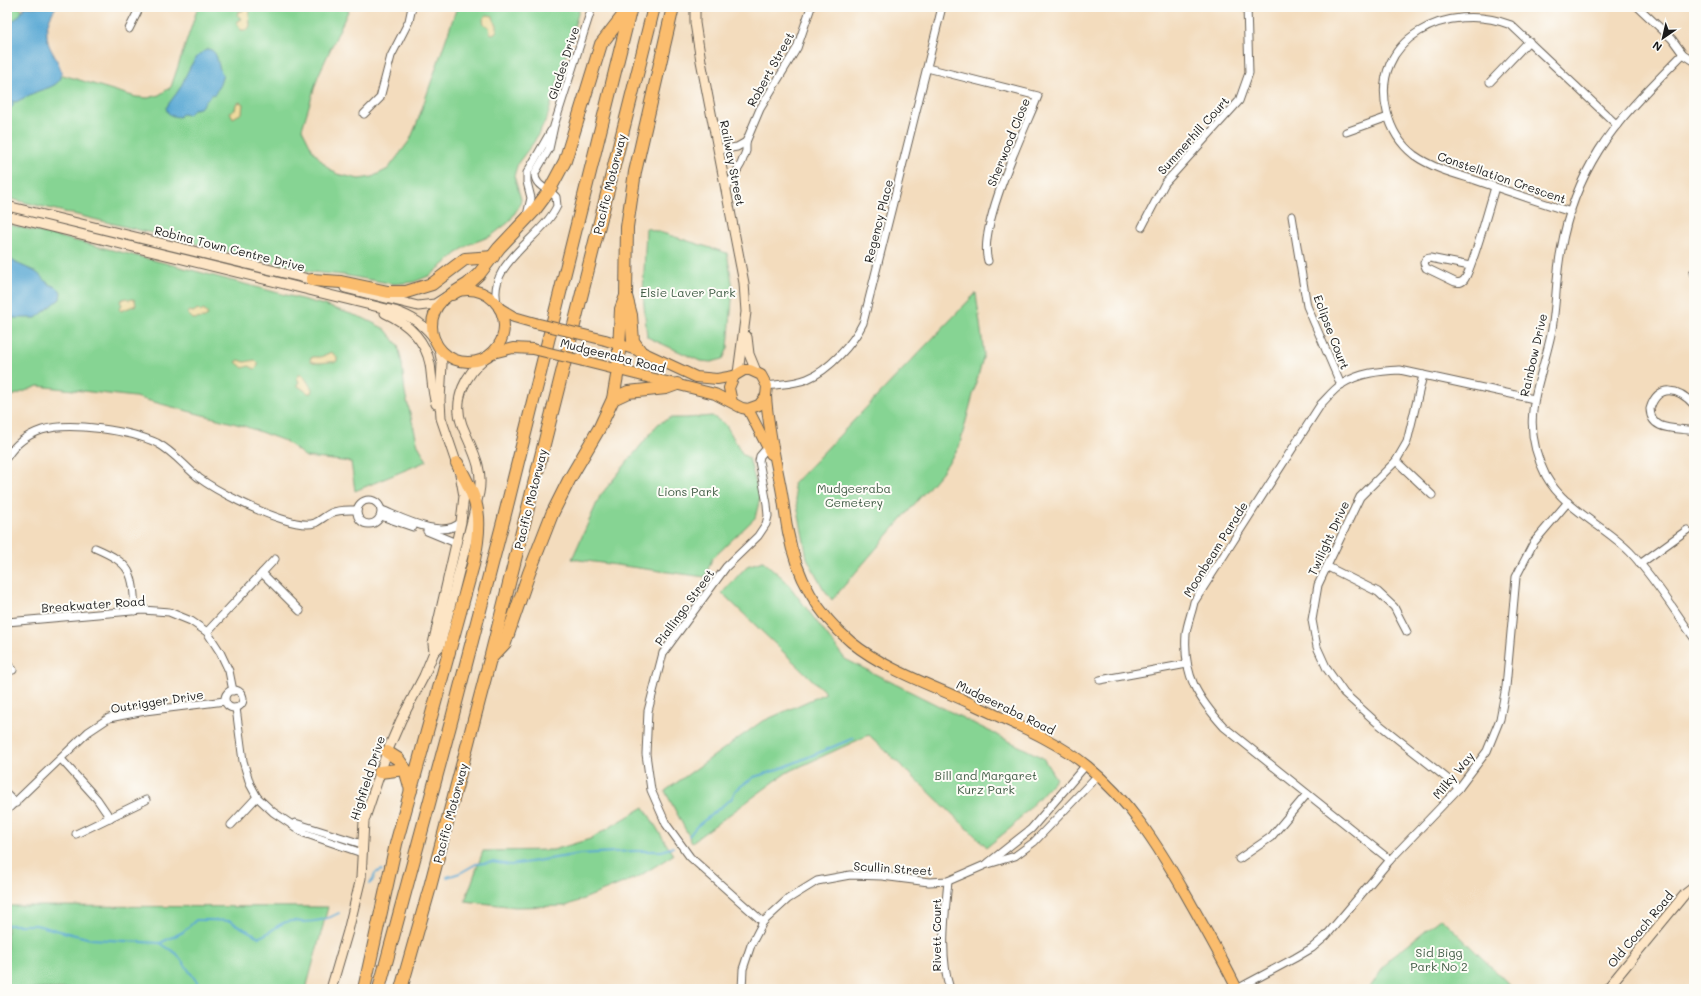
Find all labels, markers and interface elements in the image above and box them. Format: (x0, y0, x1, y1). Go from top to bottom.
north arrow (1643, 18, 1683, 58)
street label: Glades Drive (544, 24, 582, 102)
street label: Robert Street (743, 29, 797, 109)
text: N (1649, 38, 1665, 55)
street label: Summerhill Court (1154, 93, 1232, 177)
street label: Sherwood Close (983, 95, 1033, 189)
street label: Railway Street (717, 119, 749, 207)
street label: Pacific Motorway (589, 132, 629, 236)
street label: Constellation Crescent (1435, 147, 1569, 207)
street label: Regency Place (860, 178, 896, 264)
street label: Robina Town Centre Drive (153, 222, 307, 274)
park label: Elsie Laver Park (640, 284, 736, 300)
street label: Eclipse Court (1310, 292, 1354, 372)
street label: Rainbow Drive (1516, 312, 1550, 398)
street label: Mudgeeraba Road (559, 334, 668, 376)
street label: Pacific Motorway (510, 447, 550, 551)
park label: Mudgeeraba Cemetery (817, 480, 891, 510)
park label: Lions Park (658, 483, 718, 499)
street label: Moonbeam Parade (1179, 498, 1251, 600)
street label: Twilight Drive (1304, 498, 1352, 578)
street label: Piallingo Street (651, 566, 717, 648)
street label: Breakwater Road (41, 592, 146, 616)
street label: Mudgeeraba Road (954, 676, 1058, 738)
street label: Outrigger Drive (109, 686, 205, 716)
street label: Highfield Drive (346, 734, 388, 822)
street label: Milky Way (1429, 748, 1477, 802)
street label: Pacific Motorway (429, 761, 471, 865)
park label: Bill and Margaret Kurz Park (935, 767, 1037, 797)
street label: Scullin Street (853, 857, 933, 879)
street label: Old Coach Road (1603, 887, 1677, 970)
street label: Rivett Court (928, 898, 944, 972)
park label: Sid Bigg Park No 2 (1410, 944, 1468, 974)

